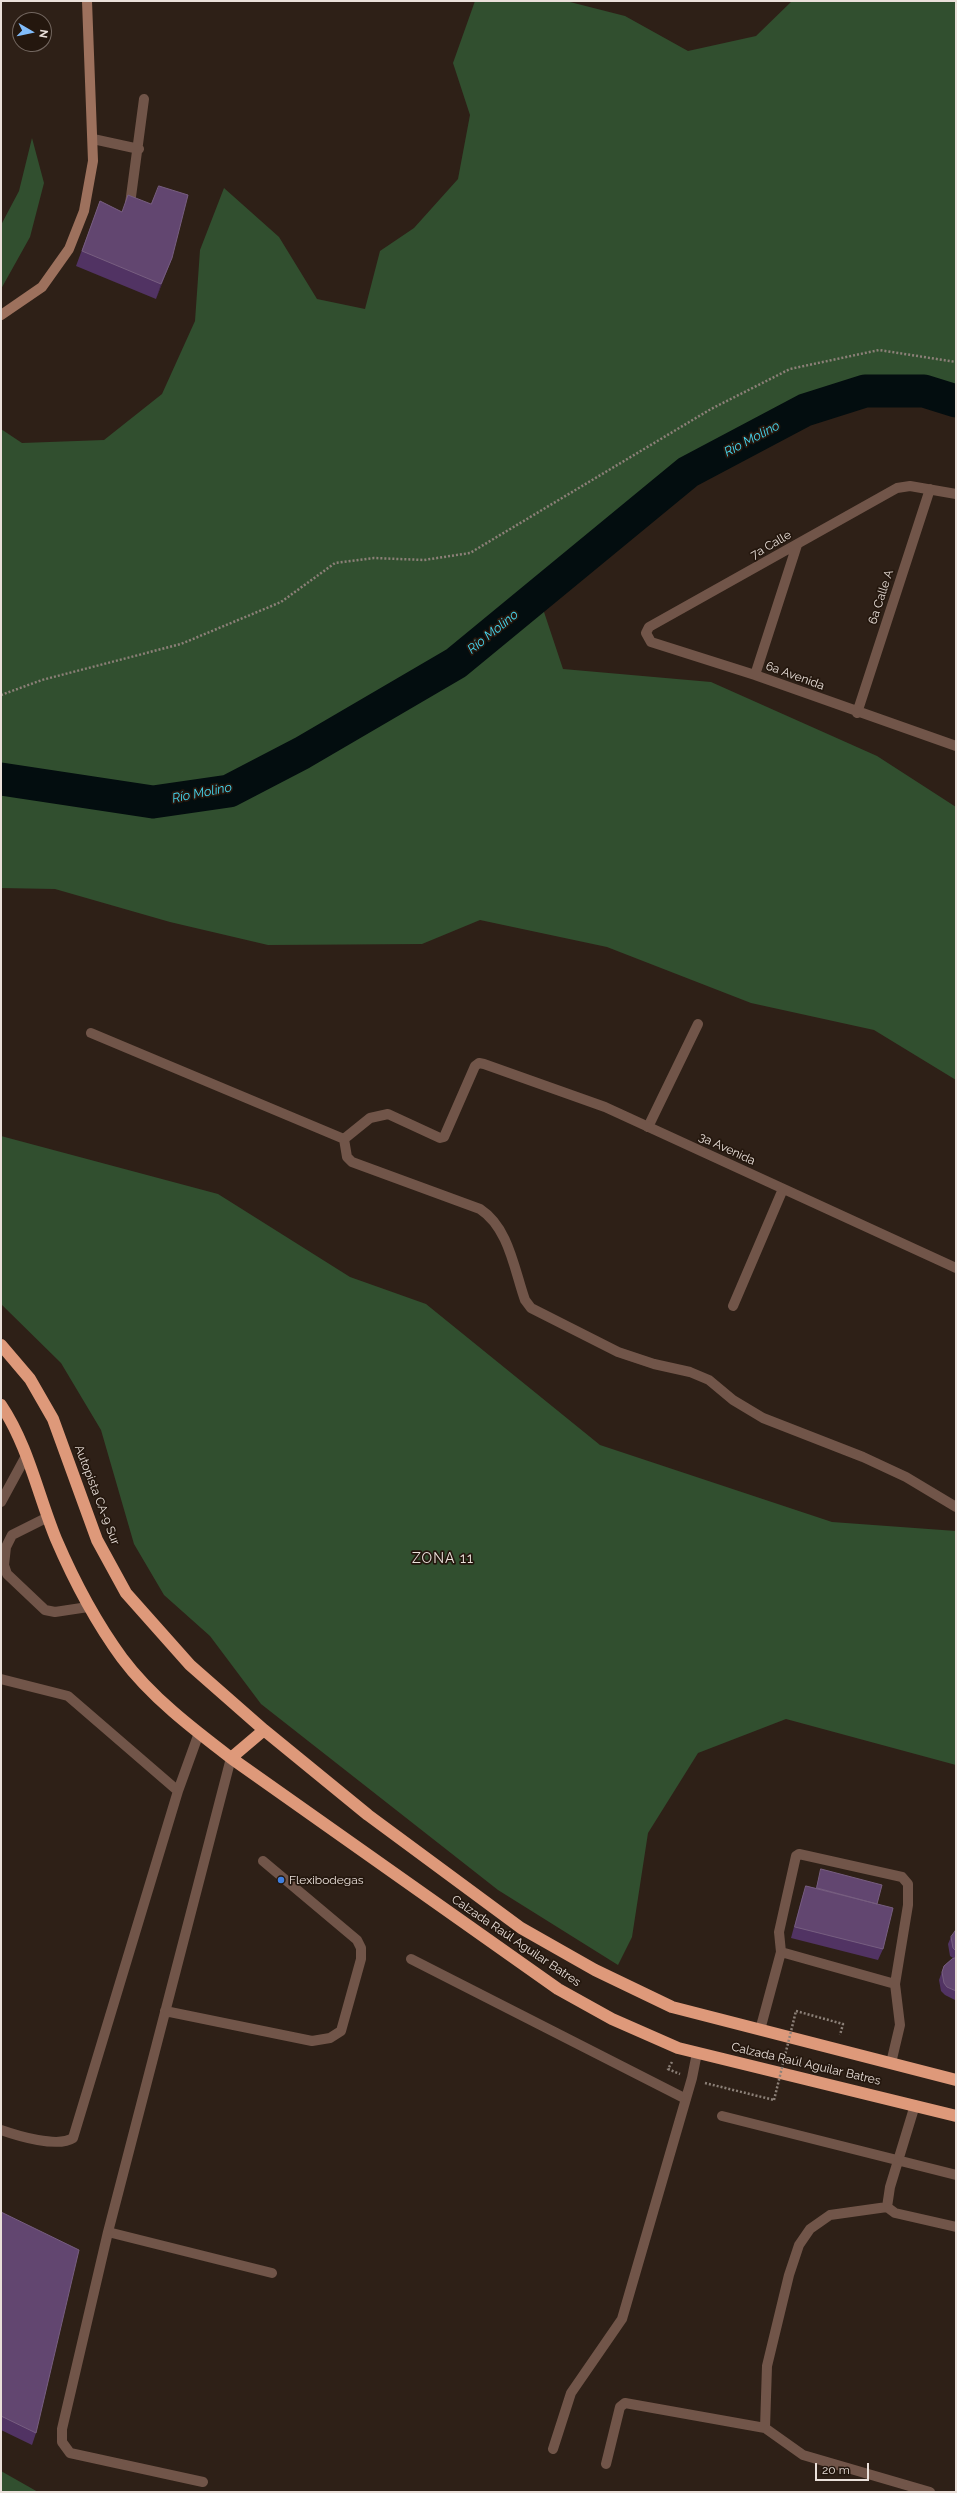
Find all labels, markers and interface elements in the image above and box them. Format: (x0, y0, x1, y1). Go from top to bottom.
north arrow (12, 12, 52, 52)
text: N (36, 29, 50, 39)
water label: Río Molino (722, 418, 782, 460)
street label: 7a Calle (748, 528, 794, 562)
street label: 6a Calle A (865, 568, 897, 626)
water label: Río Molino (464, 607, 522, 657)
street label: 6a Avenida (764, 659, 826, 693)
water label: Río Molino (171, 780, 233, 806)
street label: 3a Avenida (697, 1130, 757, 1168)
street label: Autopista CA-9 Sur (71, 1443, 123, 1547)
district label: ZONA 11 (412, 1551, 474, 1567)
place label: Flexibodegas (289, 1873, 364, 1887)
marker: Flexibodegas (276, 1875, 286, 1885)
street label: Calzada Raúl Aguilar Batres (449, 1892, 583, 1990)
street label: Calzada Raúl Aguilar Batres (730, 2040, 882, 2088)
scale bar (817, 2455, 871, 2481)
text: 20 m (822, 2463, 850, 2477)

